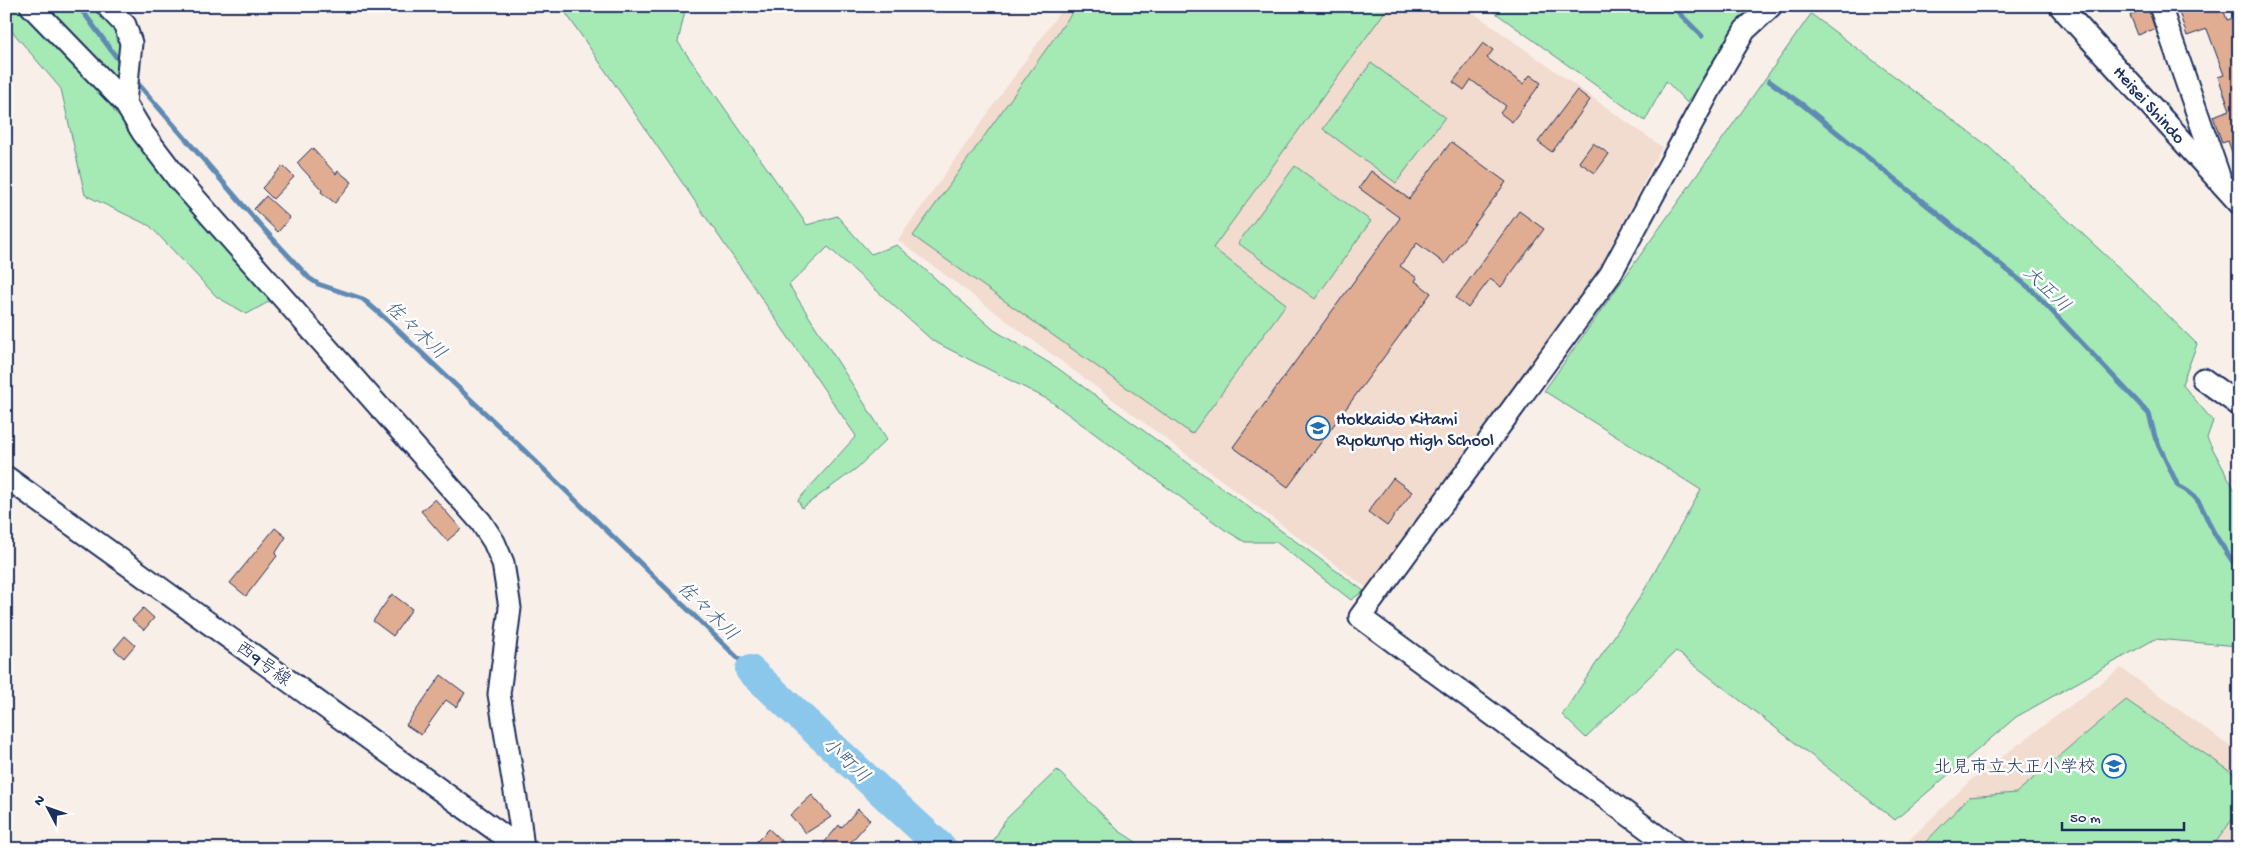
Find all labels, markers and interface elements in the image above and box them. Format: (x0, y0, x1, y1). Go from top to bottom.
street label: Heisei Shindo (2108, 62, 2189, 149)
water label: 大正川 (2017, 262, 2074, 319)
water label: 佐々木川 (379, 296, 451, 366)
place label: Hokkaido Kitami Ryokuryo High School (1336, 410, 1494, 452)
school or university icon: Hokkaido Kitami Ryokuryo High School (1305, 415, 1331, 441)
water label: 佐々木川 (671, 577, 743, 647)
street label: 西9号線 (231, 637, 295, 692)
water label: 小町川 (816, 734, 873, 789)
school or university icon: 北見市立大正小学校 (2101, 753, 2127, 779)
place label: 北見市立大正小学校 (1934, 757, 2096, 779)
north arrow (22, 782, 72, 832)
text: N (31, 792, 49, 810)
scale bar (2062, 800, 2185, 832)
text: 50 m (2070, 810, 2101, 828)

